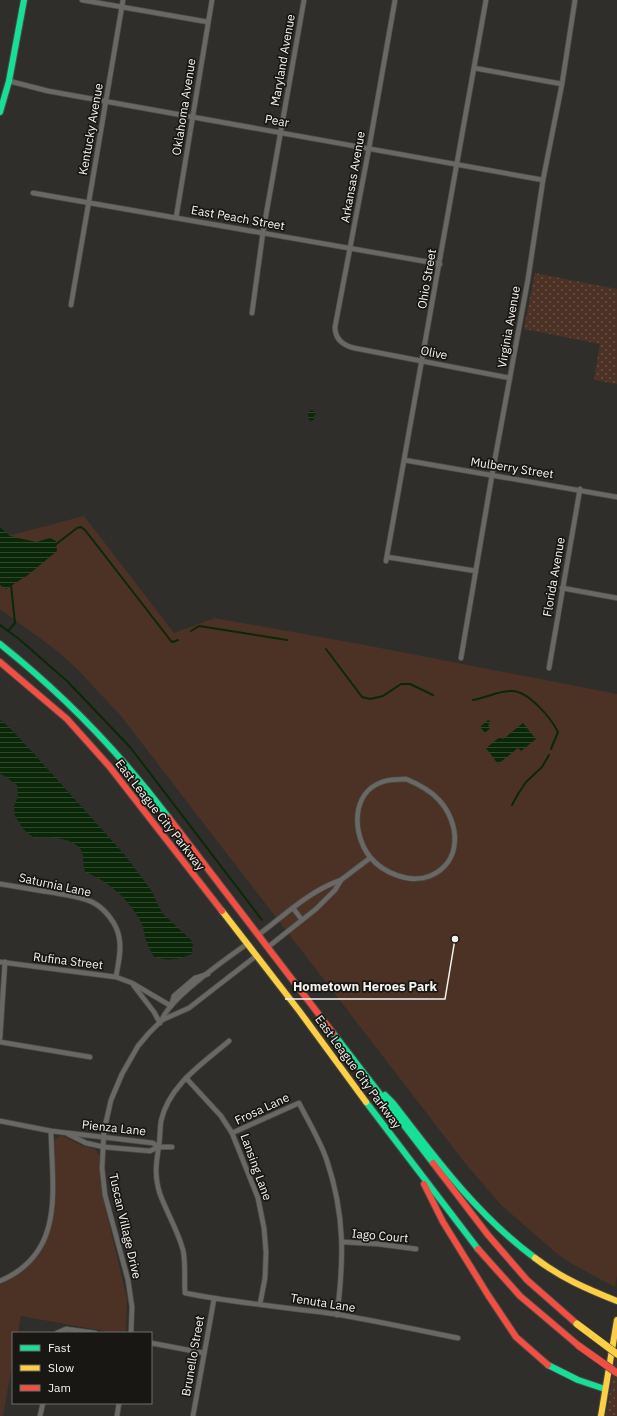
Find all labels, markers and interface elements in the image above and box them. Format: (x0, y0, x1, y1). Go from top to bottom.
street label: Maryland Avenue (267, 12, 298, 107)
street label: Oklahoma Avenue (168, 57, 199, 156)
street label: Kentucky Avenue (75, 81, 106, 176)
street label: Pear (264, 111, 291, 130)
street label: Arkansas Avenue (337, 130, 368, 224)
street label: East Peach Street (190, 202, 286, 233)
street label: Ohio Street (414, 248, 439, 310)
street label: Virginia Avenue (494, 284, 523, 369)
street label: Olive (419, 343, 449, 363)
street label: Mulberry Street (469, 454, 555, 481)
street label: Florida Avenue (539, 536, 568, 618)
street label: East League City Parkway (112, 756, 208, 873)
street label: Saturnia Lane (18, 870, 93, 900)
street label: Rufina Street (32, 949, 104, 972)
callout: Hometown Heroes Park (285, 974, 445, 999)
text: Hometown Heroes Park (293, 978, 438, 995)
street label: East League City Parkway (312, 1012, 405, 1131)
street label: Frosa Lane (232, 1089, 292, 1128)
street label: Pienza Lane (81, 1117, 147, 1138)
street label: Lansing Lane (237, 1131, 276, 1203)
street label: Tuscan Village Drive (106, 1172, 145, 1280)
street label: Iago Court (351, 1226, 409, 1245)
street label: Tenuta Lane (290, 1290, 357, 1315)
street label: Brunello Street (178, 1315, 207, 1397)
legend (12, 1332, 152, 1404)
text: Fast (48, 1340, 71, 1355)
text: Slow (48, 1360, 74, 1375)
text: Jam (48, 1380, 71, 1395)

